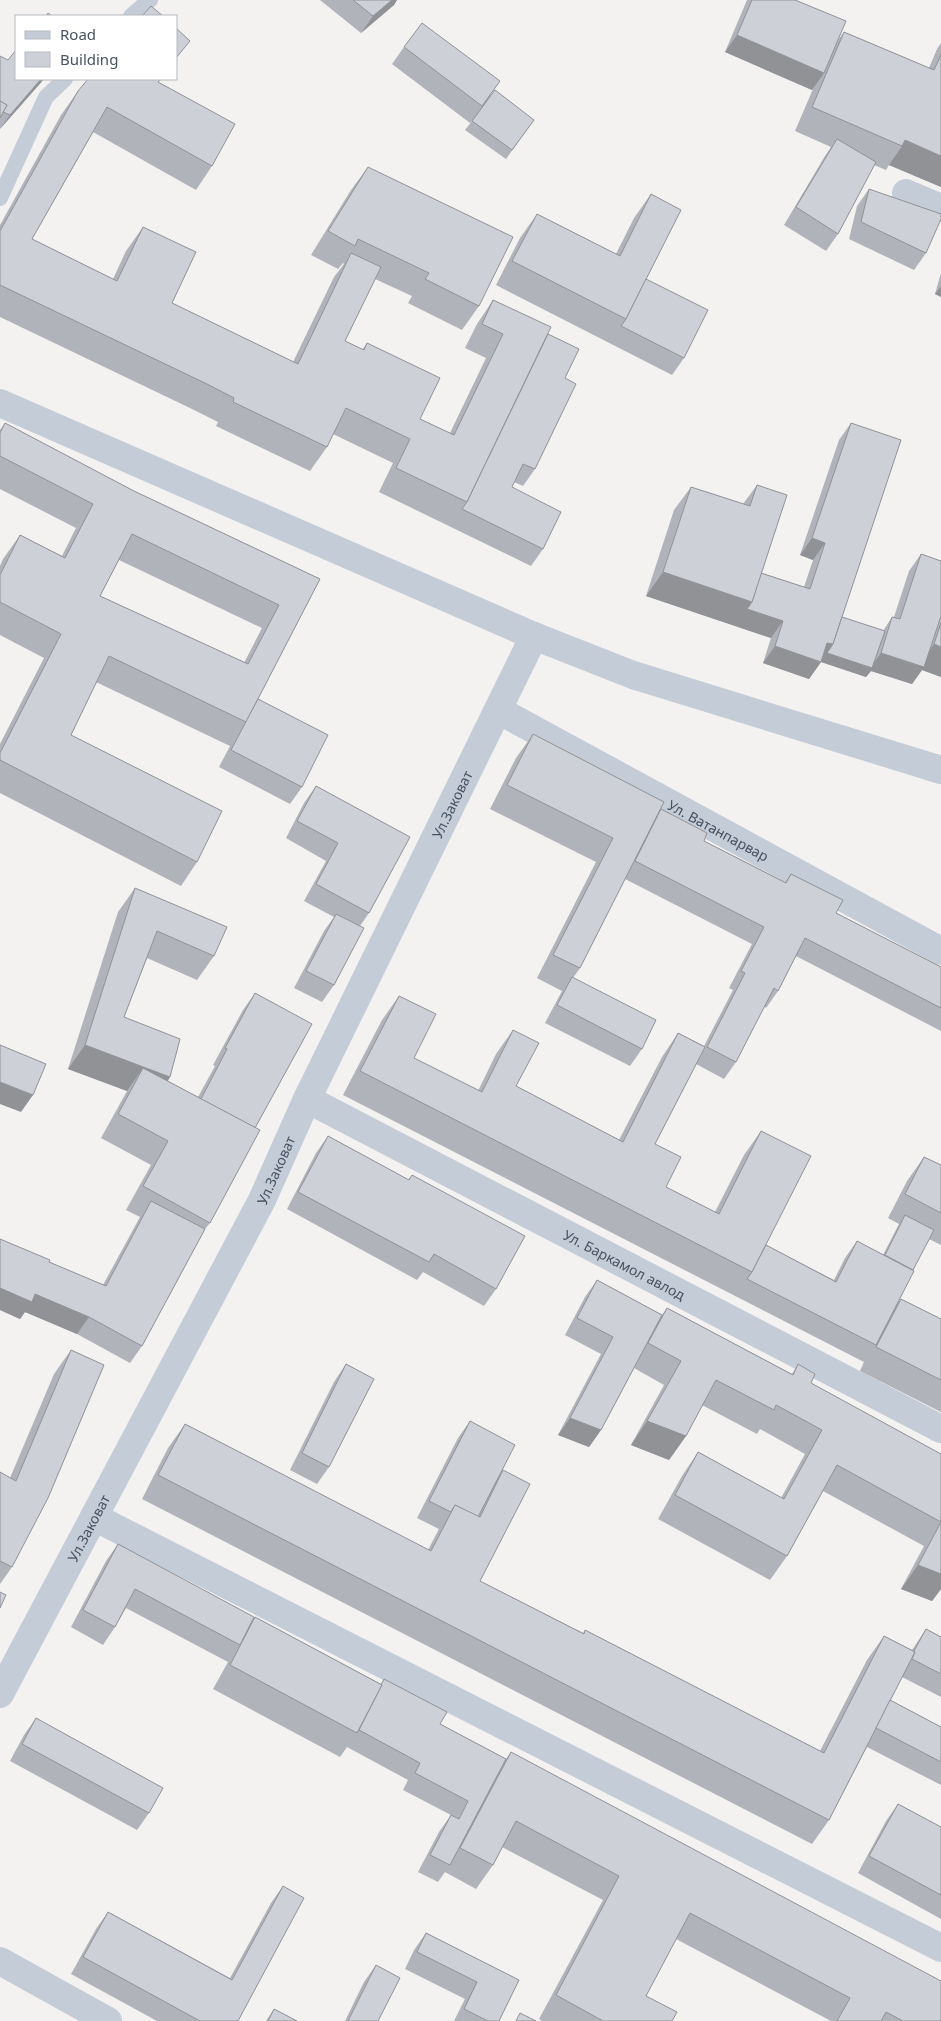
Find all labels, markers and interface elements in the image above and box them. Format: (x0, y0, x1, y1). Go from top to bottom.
legend (15, 15, 178, 80)
text: Road (60, 24, 96, 44)
text: Building (60, 49, 118, 69)
street label: Ул.Заковат (427, 767, 476, 841)
street label: Ул. Ватанпарвар (665, 795, 772, 865)
street label: Ул.Заковат (252, 1132, 299, 1207)
street label: Ул. Баркамол авлод (560, 1225, 689, 1304)
street label: Ул.Заковат (63, 1491, 114, 1565)

